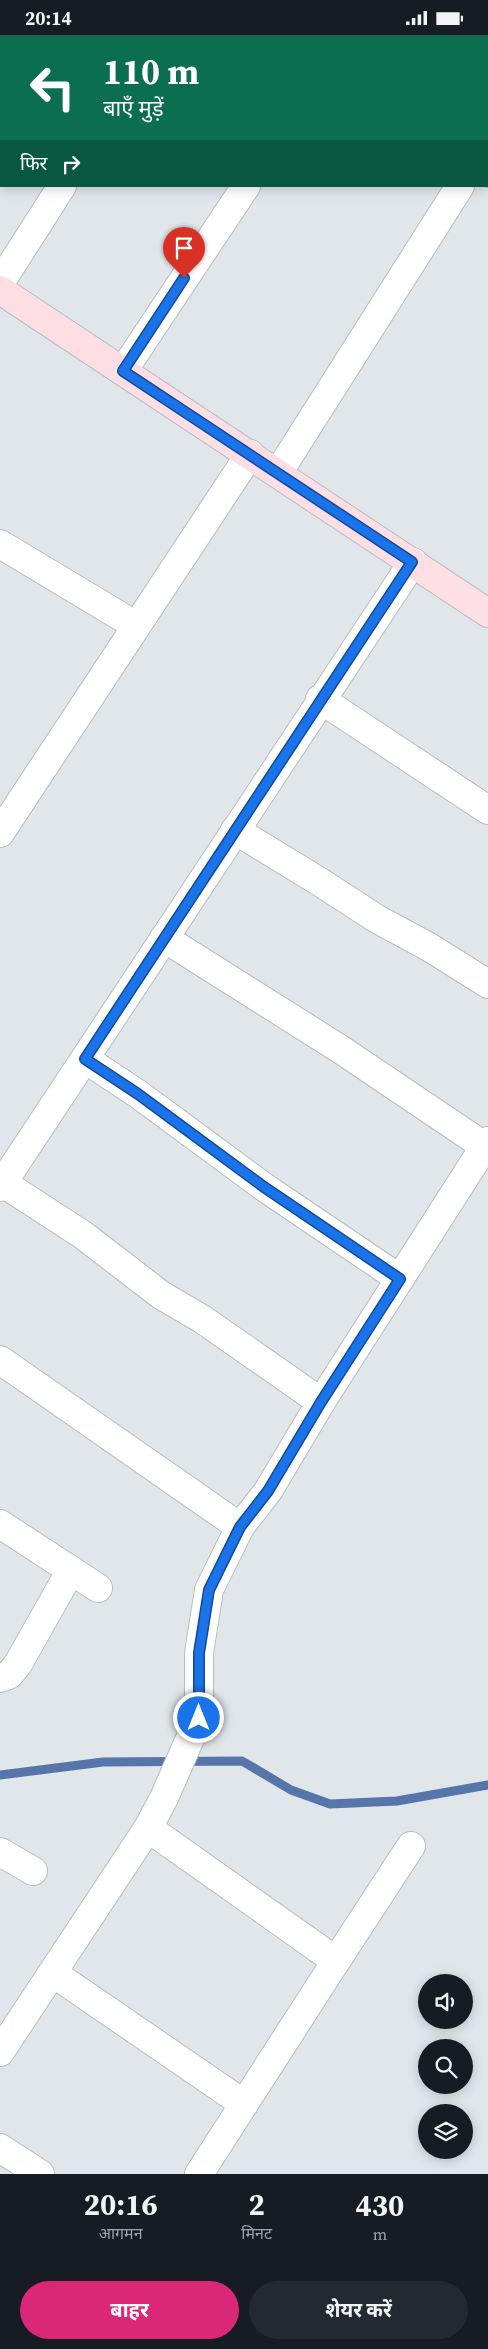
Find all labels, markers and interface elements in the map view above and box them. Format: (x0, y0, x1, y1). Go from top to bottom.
text: 20:14 (25, 5, 72, 31)
text: 110 m (103, 48, 199, 96)
icon: left (20, 55, 85, 120)
text: बाएँ मुड़ें (103, 93, 163, 123)
text: फिर (20, 150, 47, 176)
icon: right (57, 150, 85, 178)
pin (163, 227, 205, 278)
icon: arrive (170, 234, 198, 262)
position arrow (172, 1691, 224, 1743)
map controls (418, 1974, 473, 2159)
button: sound (418, 1974, 473, 2029)
button: search (418, 2039, 473, 2094)
button: layers (418, 2104, 473, 2159)
text: 20:16 (84, 2184, 158, 2225)
text: 2 (248, 2184, 265, 2225)
text: 430 (356, 2185, 404, 2226)
text: आगमन (99, 2222, 143, 2244)
text: मिनट (241, 2222, 272, 2244)
text: m (373, 2223, 387, 2245)
button: बाहर (20, 2281, 239, 2339)
button: शेयर करें (249, 2281, 468, 2339)

